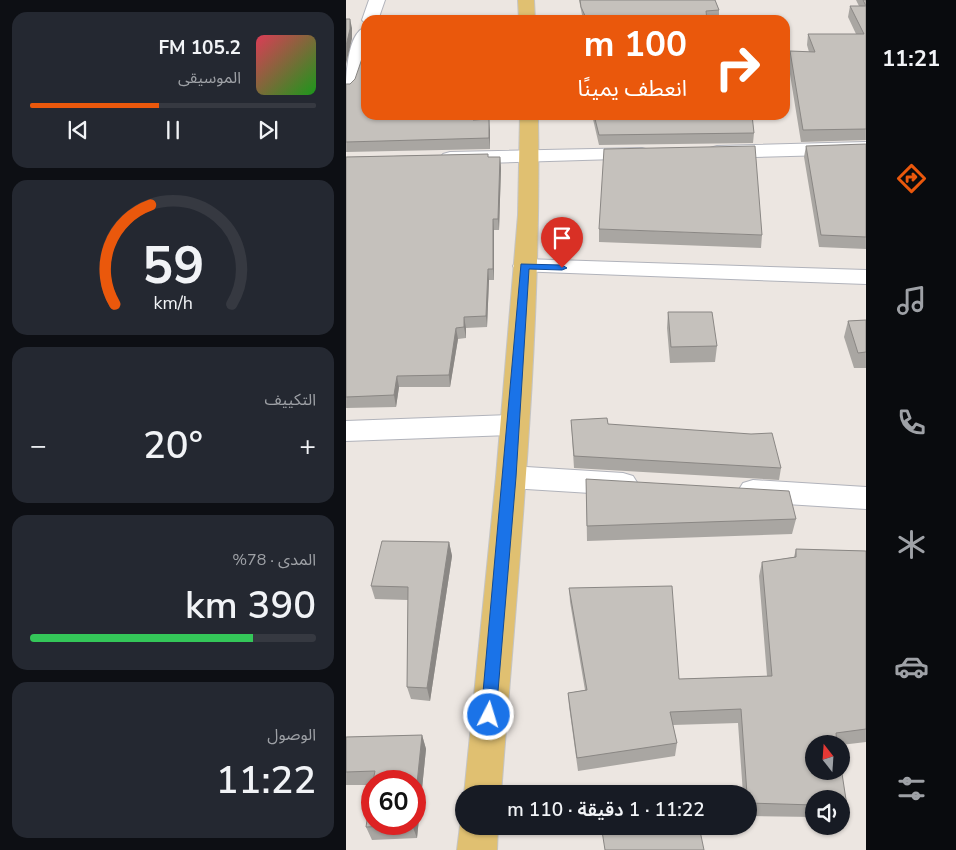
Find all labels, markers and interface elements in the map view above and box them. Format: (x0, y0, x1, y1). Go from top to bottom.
text: 100 m (584, 21, 687, 68)
text: 105.2 FM (158, 35, 241, 61)
icon: right (705, 35, 770, 100)
text: 11:21 (882, 44, 940, 74)
text: الموسيقى (178, 67, 241, 89)
text: انعطف يمينًا (578, 74, 687, 104)
icon: previous (64, 116, 92, 144)
icon: pause (159, 116, 187, 144)
icon: next (254, 116, 282, 144)
icon: directions (894, 161, 929, 196)
pin (541, 217, 583, 268)
icon: arrive (548, 224, 576, 252)
text: 59 (142, 230, 204, 301)
icon: music (894, 283, 929, 318)
text: km/h (153, 291, 193, 315)
text: التكييف (264, 389, 316, 411)
icon: phone (894, 405, 929, 440)
text: 20° (143, 420, 203, 471)
text: − (30, 427, 47, 465)
text: + (299, 427, 316, 465)
icon: climate (894, 527, 929, 562)
text: المدى · 78% (232, 549, 316, 571)
text: 390 km (185, 580, 316, 631)
icon: car (894, 649, 929, 684)
position arrow (462, 688, 514, 740)
text: الوصول (267, 724, 316, 746)
north arrow (805, 735, 850, 780)
map controls (805, 735, 850, 835)
text: 11:22 (216, 755, 316, 806)
speed limit sign: 60 (361, 770, 426, 835)
icon: filters (894, 771, 929, 806)
button: sound (805, 790, 850, 835)
text: 11:22 · 1 دقيقة · 110 m (507, 797, 705, 823)

